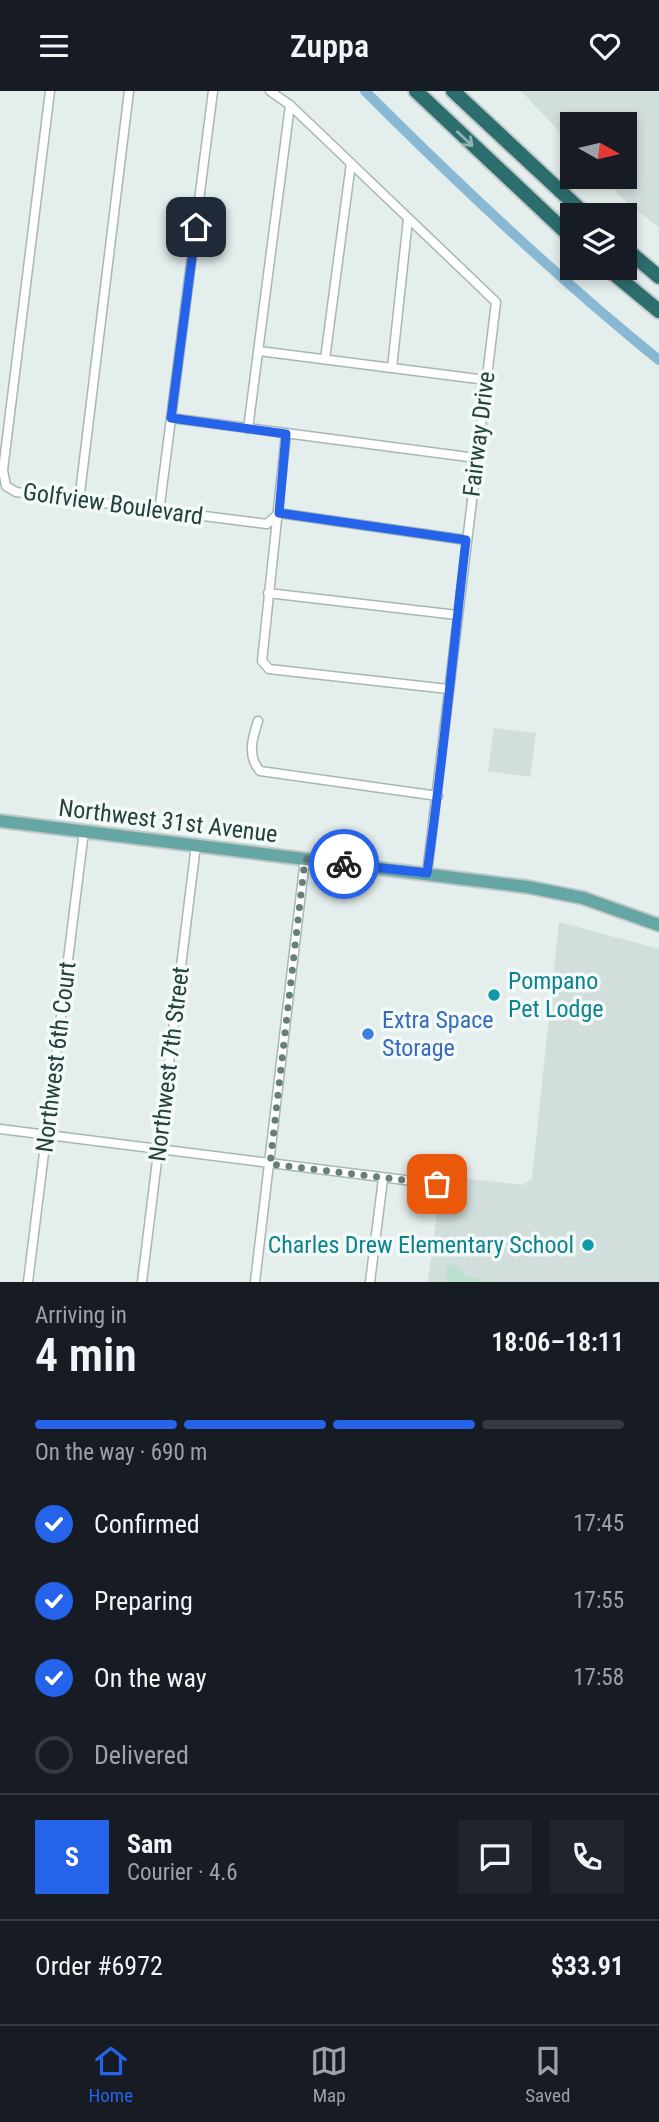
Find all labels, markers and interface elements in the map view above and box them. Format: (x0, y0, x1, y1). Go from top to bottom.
icon: menu (35, 27, 73, 65)
text: Zuppa (290, 27, 369, 65)
icon: heart (586, 27, 624, 65)
north arrow (560, 112, 637, 189)
map controls (560, 112, 637, 280)
one-way arrow (456, 130, 473, 147)
pin (166, 197, 226, 257)
button: layers (560, 203, 637, 280)
icon: home (177, 208, 215, 246)
street label: Fairway Drive (457, 370, 501, 498)
street label: Golfview Boulevard (21, 478, 205, 530)
street label: Northwest 31st Avenue (57, 794, 279, 848)
courier (309, 829, 379, 899)
icon: bike (325, 845, 363, 883)
street label: Northwest 6th Court (30, 960, 82, 1154)
street label: Northwest 7th Street (143, 965, 195, 1163)
place label: Pompano Pet Lodge (508, 967, 603, 1023)
marker: Pompano Pet Lodge (486, 987, 502, 1003)
place label: Extra Space Storage (382, 1006, 494, 1062)
marker: Extra Space Storage (360, 1026, 376, 1042)
pin (407, 1154, 467, 1214)
icon: bag (418, 1165, 456, 1203)
place label: Charles Drew Elementary School (268, 1231, 574, 1259)
marker: Charles Drew Elementary School (580, 1237, 596, 1253)
text: Arriving in (35, 1302, 127, 1329)
text: 18:06–18:11 (491, 1327, 624, 1357)
text: 4 min (35, 1328, 137, 1382)
text: On the way · 690 m (35, 1439, 207, 1466)
icon: check (35, 1505, 73, 1543)
text: Confirmed (94, 1509, 200, 1539)
text: 17:45 (573, 1510, 624, 1537)
icon: check (35, 1582, 73, 1620)
text: Preparing (94, 1586, 193, 1616)
text: 17:55 (573, 1587, 624, 1614)
icon: check (35, 1659, 73, 1697)
text: On the way (94, 1663, 207, 1693)
text: 17:58 (573, 1664, 624, 1691)
text: Delivered (94, 1740, 189, 1770)
button: chat (458, 1820, 532, 1894)
button: phone (550, 1820, 624, 1894)
text: Sam (127, 1829, 173, 1859)
text: S (65, 1842, 79, 1872)
text: Courier · 4.6 (127, 1859, 238, 1886)
text: Order #6972 (35, 1951, 163, 1981)
text: $33.91 (551, 1951, 624, 1981)
tab: Home (89, 2042, 133, 2107)
tab: Map (310, 2042, 348, 2107)
tab: Saved (525, 2042, 570, 2107)

